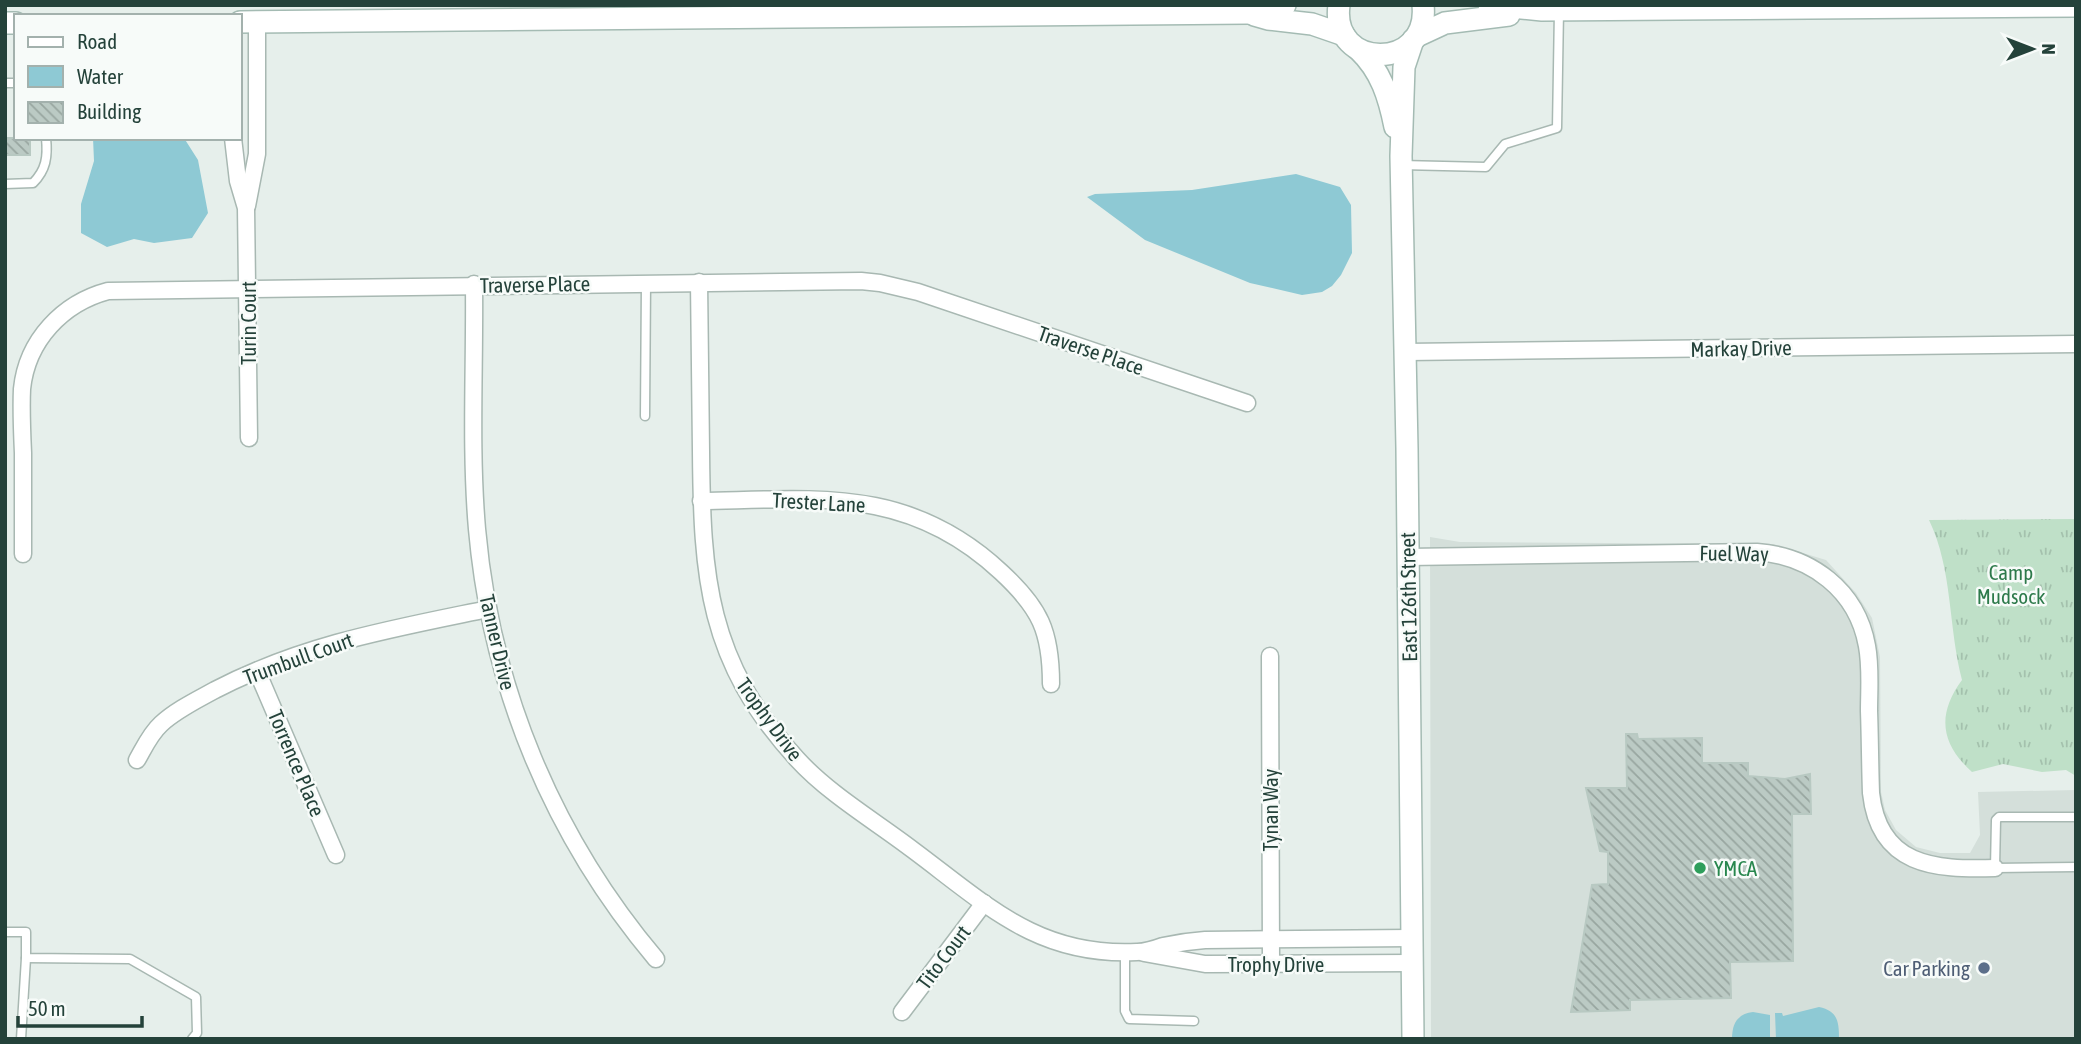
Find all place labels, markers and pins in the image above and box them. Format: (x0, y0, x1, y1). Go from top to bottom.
place label: YMCA (1714, 856, 1758, 880)
marker: YMCA (1692, 860, 1708, 876)
place label: Car Parking (1883, 956, 1970, 980)
marker: Car Parking (1976, 960, 1992, 976)

